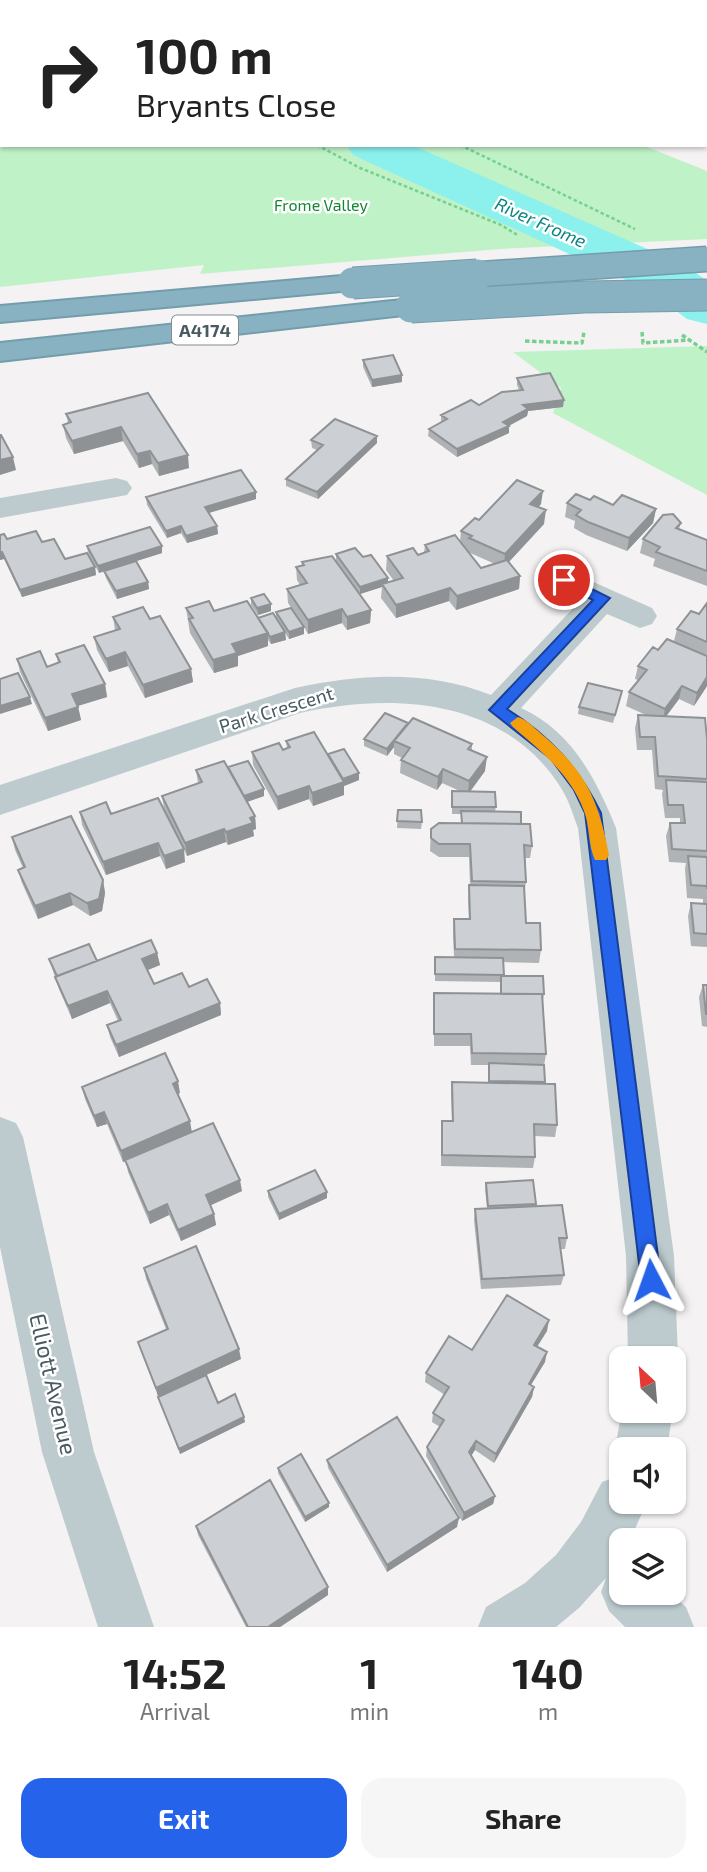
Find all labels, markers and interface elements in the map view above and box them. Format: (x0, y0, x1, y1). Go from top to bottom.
text: 100 m (136, 25, 273, 84)
icon: right (21, 28, 112, 119)
text: Bryants Close (136, 85, 337, 123)
water label: River Frome (492, 192, 590, 252)
park label: Frome Valley (274, 195, 369, 214)
road number: A4174 (172, 316, 238, 344)
pin (534, 550, 594, 610)
icon: arrive (545, 561, 583, 599)
street label: Park Crescent (216, 681, 336, 737)
position arrow (614, 1243, 688, 1317)
street label: Elliott Avenue (24, 1310, 84, 1458)
north arrow (609, 1346, 686, 1423)
map controls (609, 1346, 686, 1605)
button: sound (609, 1437, 686, 1514)
button: layers (609, 1528, 686, 1605)
text: 14:52 (123, 1647, 227, 1697)
text: 1 (360, 1647, 379, 1697)
text: 140 (512, 1647, 584, 1697)
text: Arrival (140, 1697, 210, 1725)
text: min (350, 1697, 389, 1725)
text: m (538, 1697, 558, 1725)
button: Exit (21, 1778, 347, 1858)
button: Share (361, 1778, 686, 1858)

